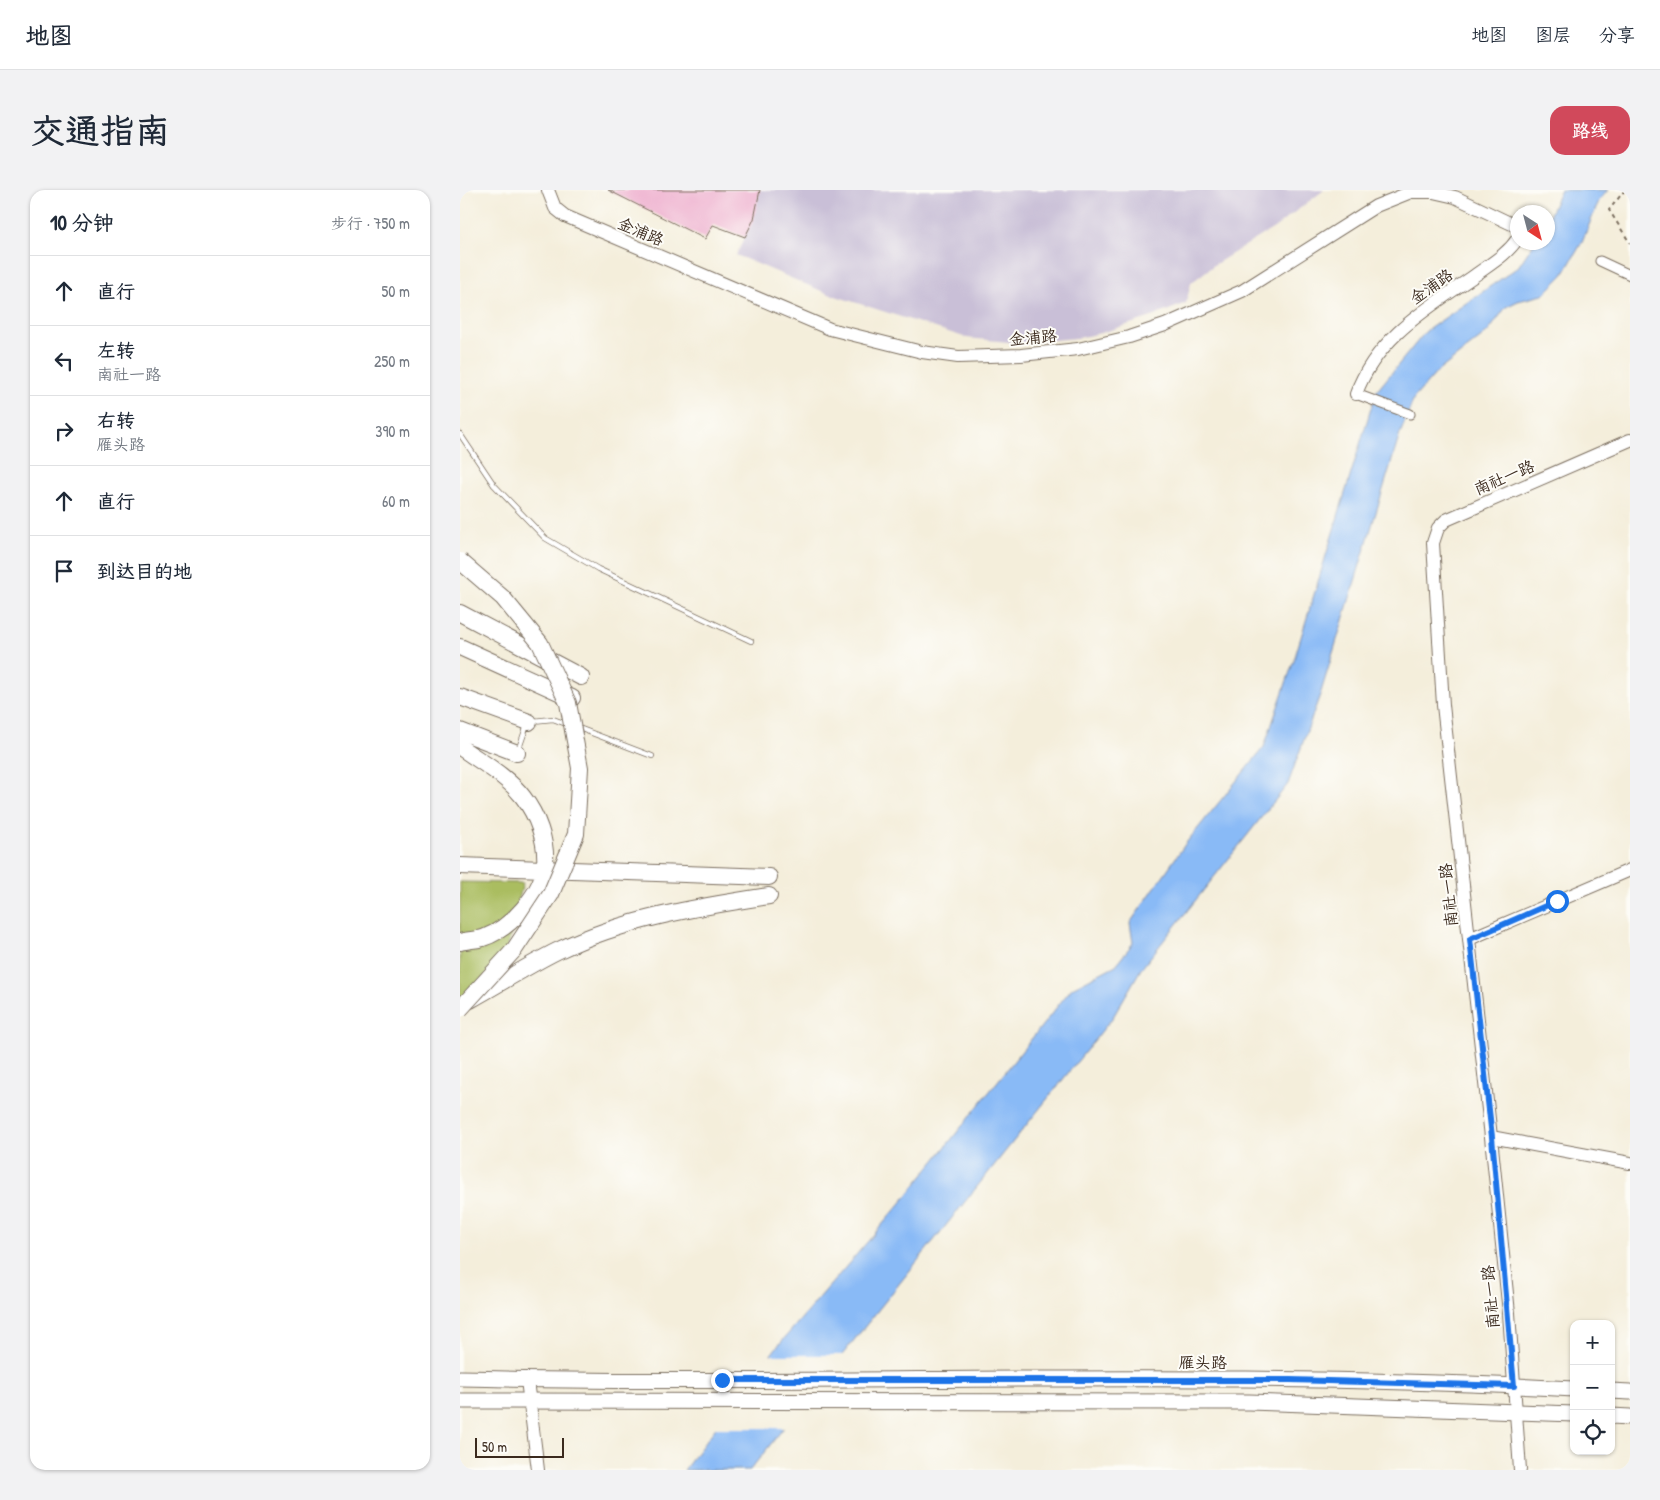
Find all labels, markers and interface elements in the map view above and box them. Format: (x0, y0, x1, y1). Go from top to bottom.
text: 地图 (25, 19, 73, 51)
text: 地图 (1471, 22, 1507, 47)
text: 图层 (1535, 22, 1571, 47)
text: 分享 (1599, 22, 1635, 47)
button: 路线 (1550, 106, 1630, 155)
text: 交通指南 (30, 107, 170, 154)
north arrow (1510, 205, 1555, 250)
text: 10 分钟 (50, 208, 114, 237)
street label: 金浦路 (615, 211, 667, 251)
text: 步行 · 750 m (331, 212, 410, 234)
street label: 金浦路 (1405, 263, 1457, 309)
icon: ahead (50, 277, 78, 305)
text: 直行 (97, 278, 135, 304)
text: 50 m (382, 280, 410, 302)
street label: 金浦路 (1008, 324, 1058, 350)
text: 左转 (97, 337, 135, 363)
icon: left (50, 347, 78, 375)
text: 250 m (374, 350, 410, 372)
text: 南社一路 (97, 363, 161, 385)
text: 右转 (97, 407, 135, 433)
icon: right (50, 417, 78, 445)
text: 390 m (375, 420, 410, 442)
text: 雁头路 (97, 433, 145, 455)
street label: 南社一路 (1470, 454, 1538, 500)
icon: ahead (50, 487, 78, 515)
text: 直行 (97, 488, 135, 514)
text: 60 m (382, 490, 410, 512)
icon: arrive (50, 557, 78, 585)
text: 到达目的地 (97, 558, 192, 584)
street label: 南社一路 (1434, 862, 1462, 928)
route start (1546, 890, 1569, 913)
street label: 南社一路 (1476, 1264, 1504, 1330)
map controls (1570, 1320, 1615, 1455)
button: + (1570, 1320, 1615, 1365)
street label: 雁头路 (1179, 1351, 1227, 1373)
button: − (1570, 1365, 1615, 1410)
route end (711, 1369, 734, 1392)
button: locate (1570, 1410, 1615, 1455)
scale bar (475, 1435, 564, 1458)
text: 50 m (482, 1437, 507, 1456)

